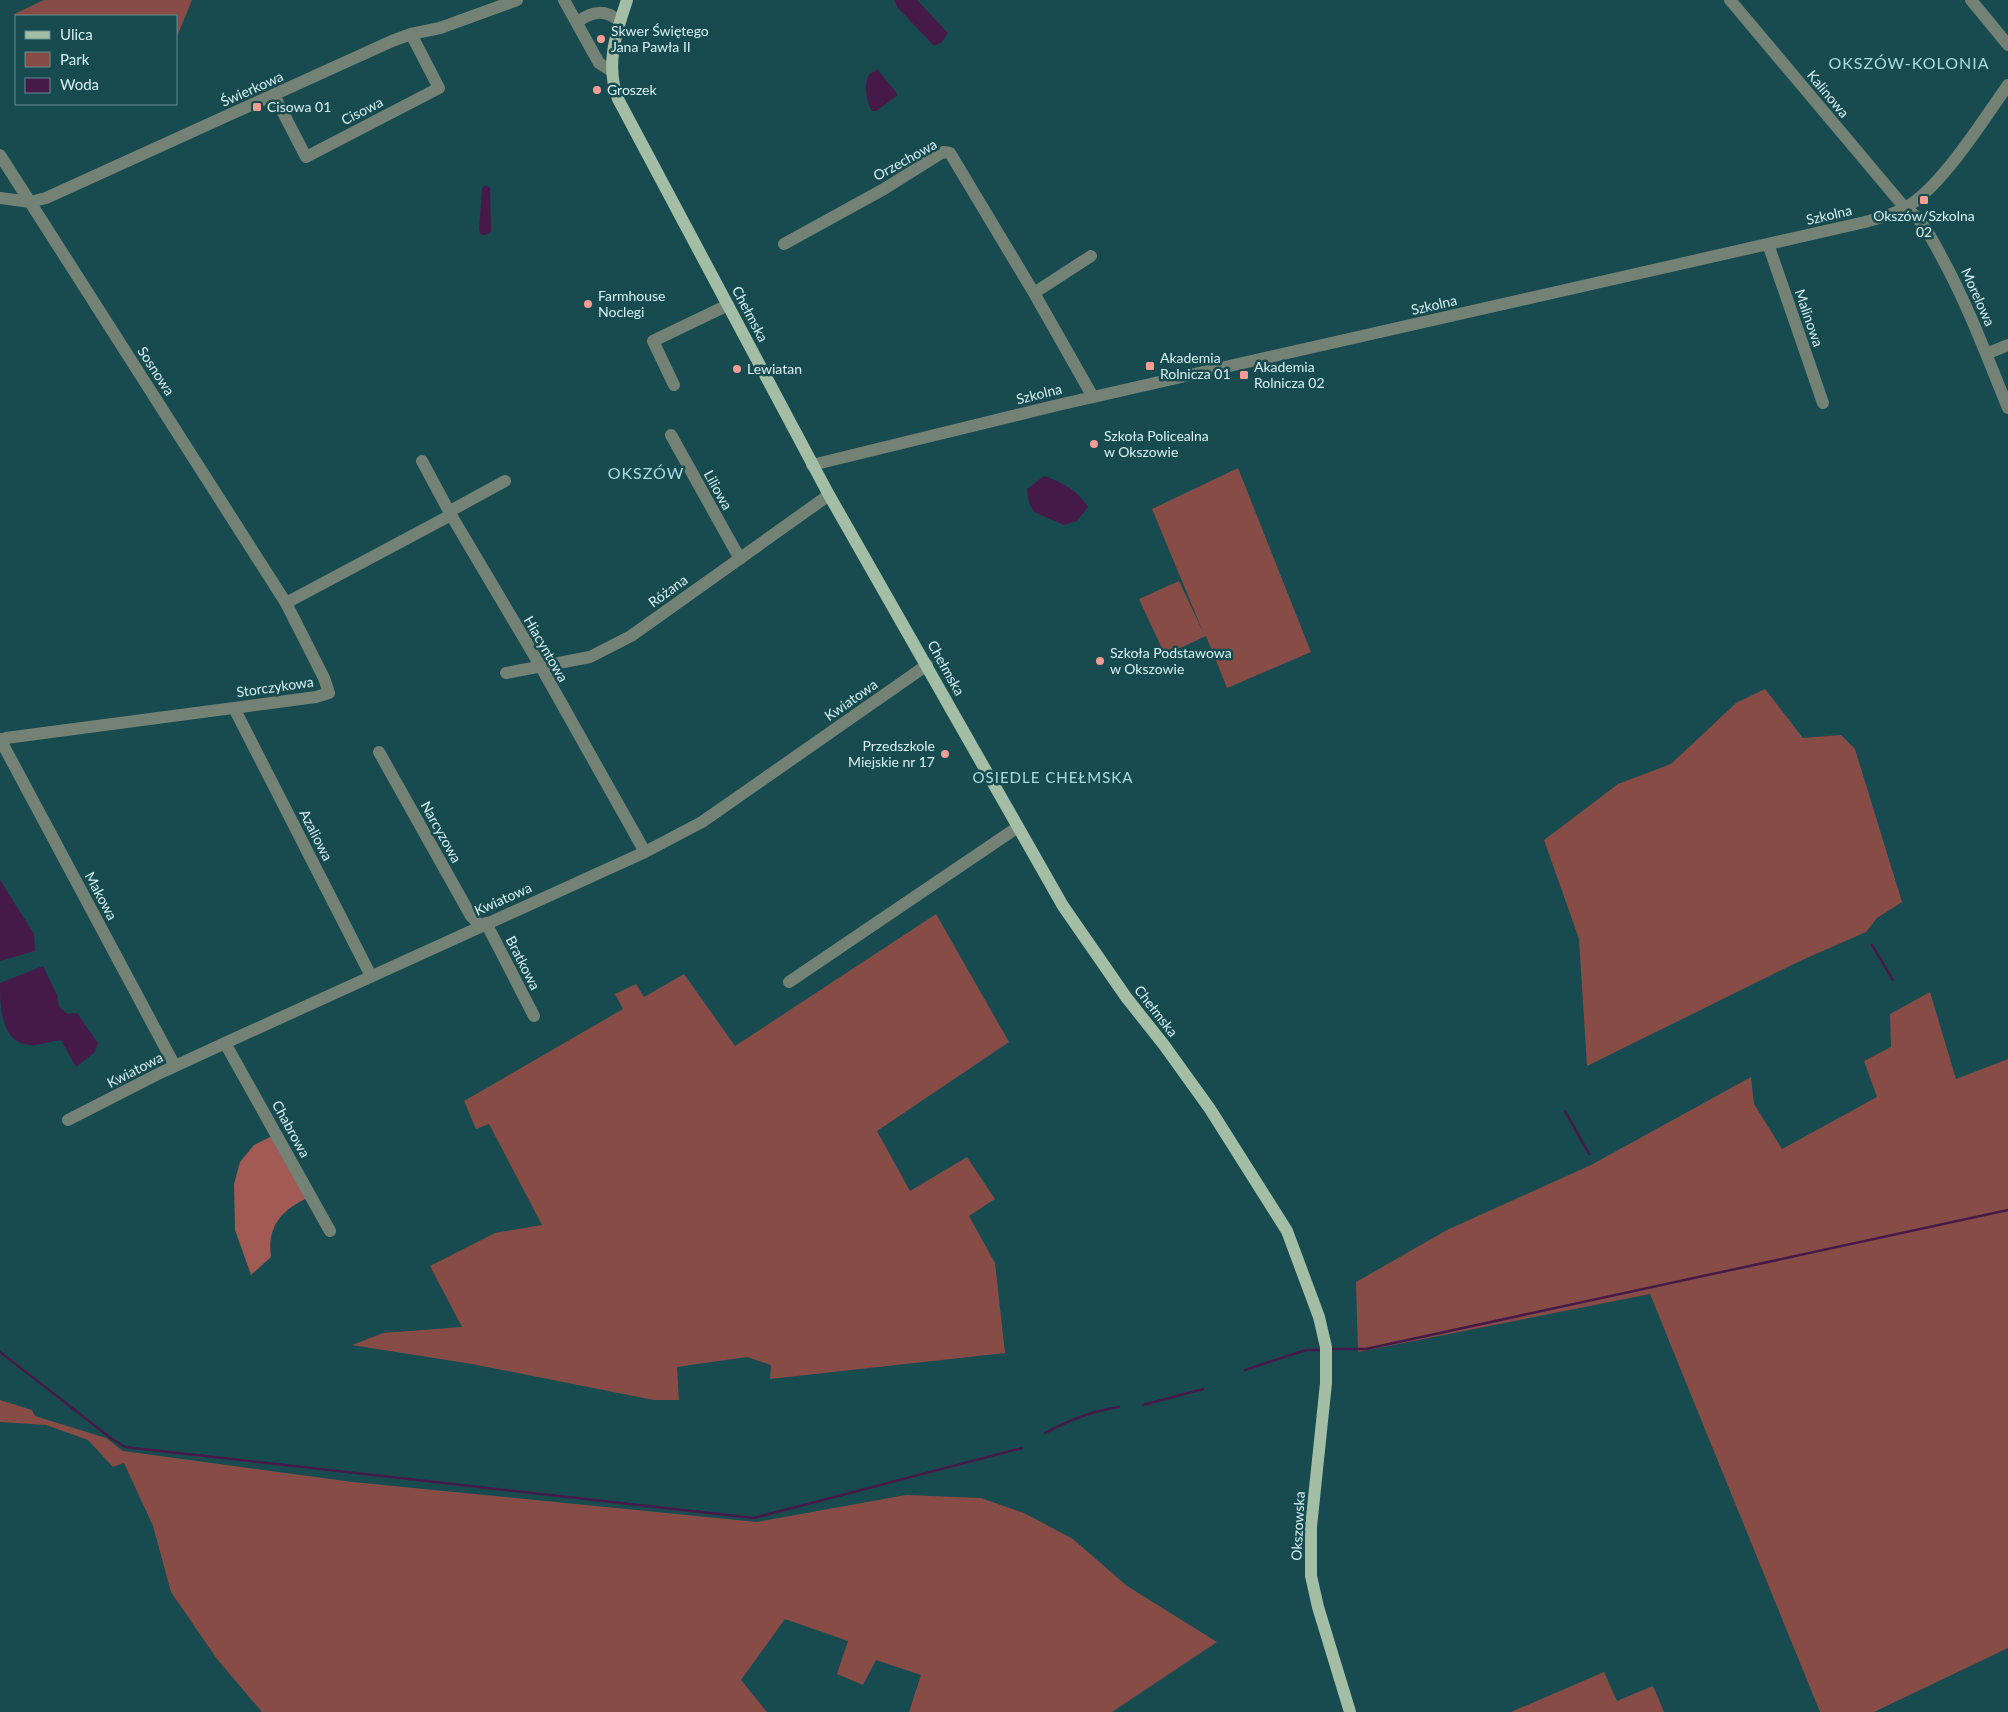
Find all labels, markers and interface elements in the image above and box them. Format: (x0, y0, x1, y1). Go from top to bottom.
legend (15, 15, 178, 105)
place label: Skwer Świętego Jana Pawła II (611, 22, 709, 55)
text: Ulica (60, 25, 93, 43)
marker: Skwer Świętego Jana Pawła II (595, 33, 607, 45)
text: Park (60, 50, 90, 68)
district label: OKSZÓW-KOLONIA (1828, 53, 1990, 72)
street label: Świerkowa (218, 67, 286, 110)
street label: Kalinowa (1804, 67, 1853, 121)
text: Woda (60, 75, 99, 93)
place label: Groszek (607, 81, 658, 98)
marker: Groszek (591, 84, 603, 96)
street label: Cisowa (338, 93, 385, 128)
place label: Cisowa 01 (267, 98, 331, 115)
marker: Cisowa 01 (251, 101, 263, 113)
street label: Orzechowa (870, 135, 940, 184)
marker: Okszów/Szkolna 02 (1918, 194, 1930, 206)
street label: Szkolna (1804, 201, 1853, 228)
place label: Okszów/Szkolna 02 (1873, 207, 1975, 240)
street label: Morelowa (1958, 265, 1999, 329)
street label: Chełmska (729, 283, 772, 345)
place label: Farmhouse Noclegi (598, 287, 666, 320)
street label: Malinowa (1792, 287, 1827, 349)
street label: Szkolna (1409, 291, 1458, 318)
marker: Farmhouse Noclegi (582, 298, 594, 310)
street label: Sosnowa (134, 343, 179, 398)
place label: Akademia Rolnicza 01 (1160, 349, 1231, 382)
place label: Akademia Rolnicza 02 (1254, 358, 1325, 391)
place label: Lewiatan (747, 360, 802, 377)
marker: Akademia Rolnicza 01 (1144, 360, 1156, 372)
marker: Lewiatan (731, 363, 743, 375)
marker: Akademia Rolnicza 02 (1238, 369, 1250, 381)
street label: Szkolna (1014, 380, 1063, 407)
place label: Szkoła Policealna w Okszowie (1104, 427, 1209, 460)
marker: Szkoła Policealna w Okszowie (1088, 438, 1100, 450)
district label: OKSZÓW (608, 463, 684, 482)
street label: Liliowa (701, 467, 736, 513)
street label: Różana (645, 571, 691, 610)
street label: Hiacyntowa (521, 613, 572, 685)
street label: Chełmska (924, 637, 969, 698)
place label: Szkoła Podstawowa w Okszowie (1110, 644, 1232, 677)
marker: Szkoła Podstawowa w Okszowie (1094, 655, 1106, 667)
street label: Storczykowa (235, 673, 315, 700)
street label: Kwiatowa (821, 675, 880, 724)
place label: Przedszkole Miejskie nr 17 (848, 737, 935, 770)
marker: Przedszkole Miejskie nr 17 (939, 748, 951, 760)
district label: OSIEDLE CHEŁMSKA (973, 768, 1133, 786)
street label: Narcyzowa (418, 798, 465, 866)
street label: Azaliowa (296, 806, 337, 863)
street label: Makowa (82, 869, 121, 923)
street label: Kwiatowa (472, 878, 534, 919)
street label: Bratkowa (503, 933, 544, 993)
street label: Chełmska (1131, 982, 1182, 1040)
street label: Kwiatowa (104, 1048, 166, 1091)
street label: Chabrowa (269, 1097, 314, 1160)
street label: Okszowska (1287, 1491, 1308, 1561)

